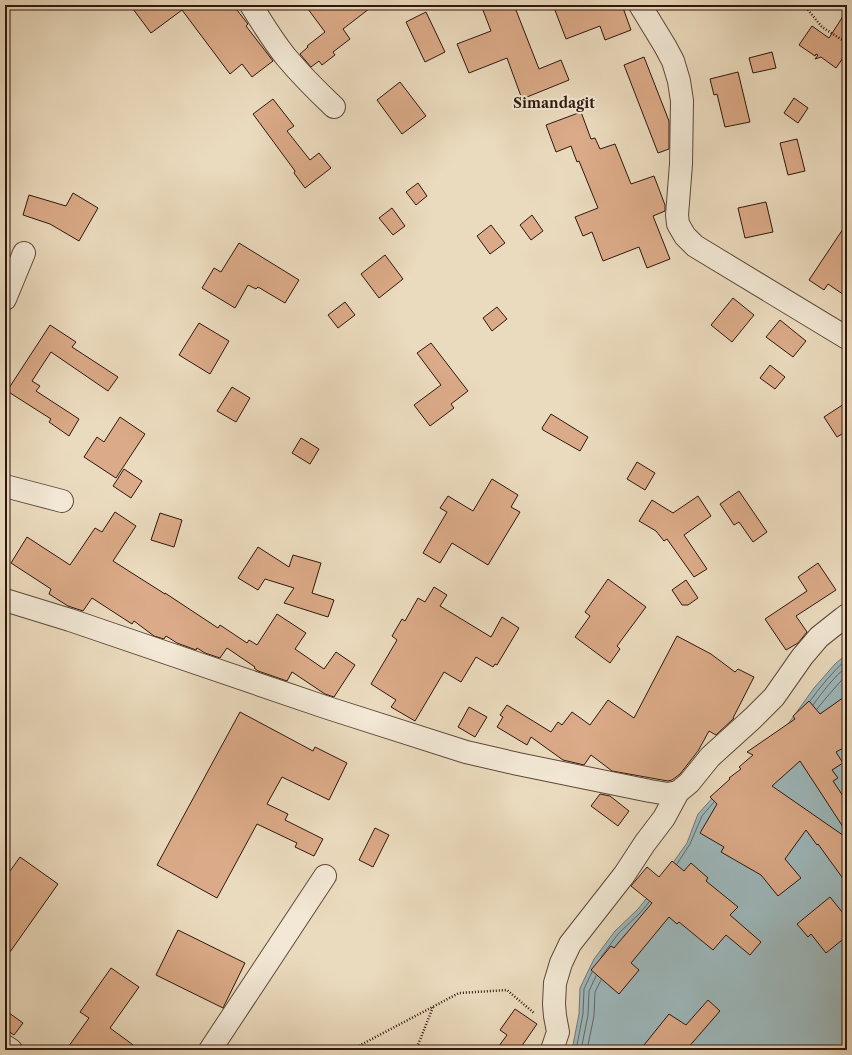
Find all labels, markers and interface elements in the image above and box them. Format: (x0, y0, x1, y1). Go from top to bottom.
district label: Simandagit (513, 94, 595, 112)

